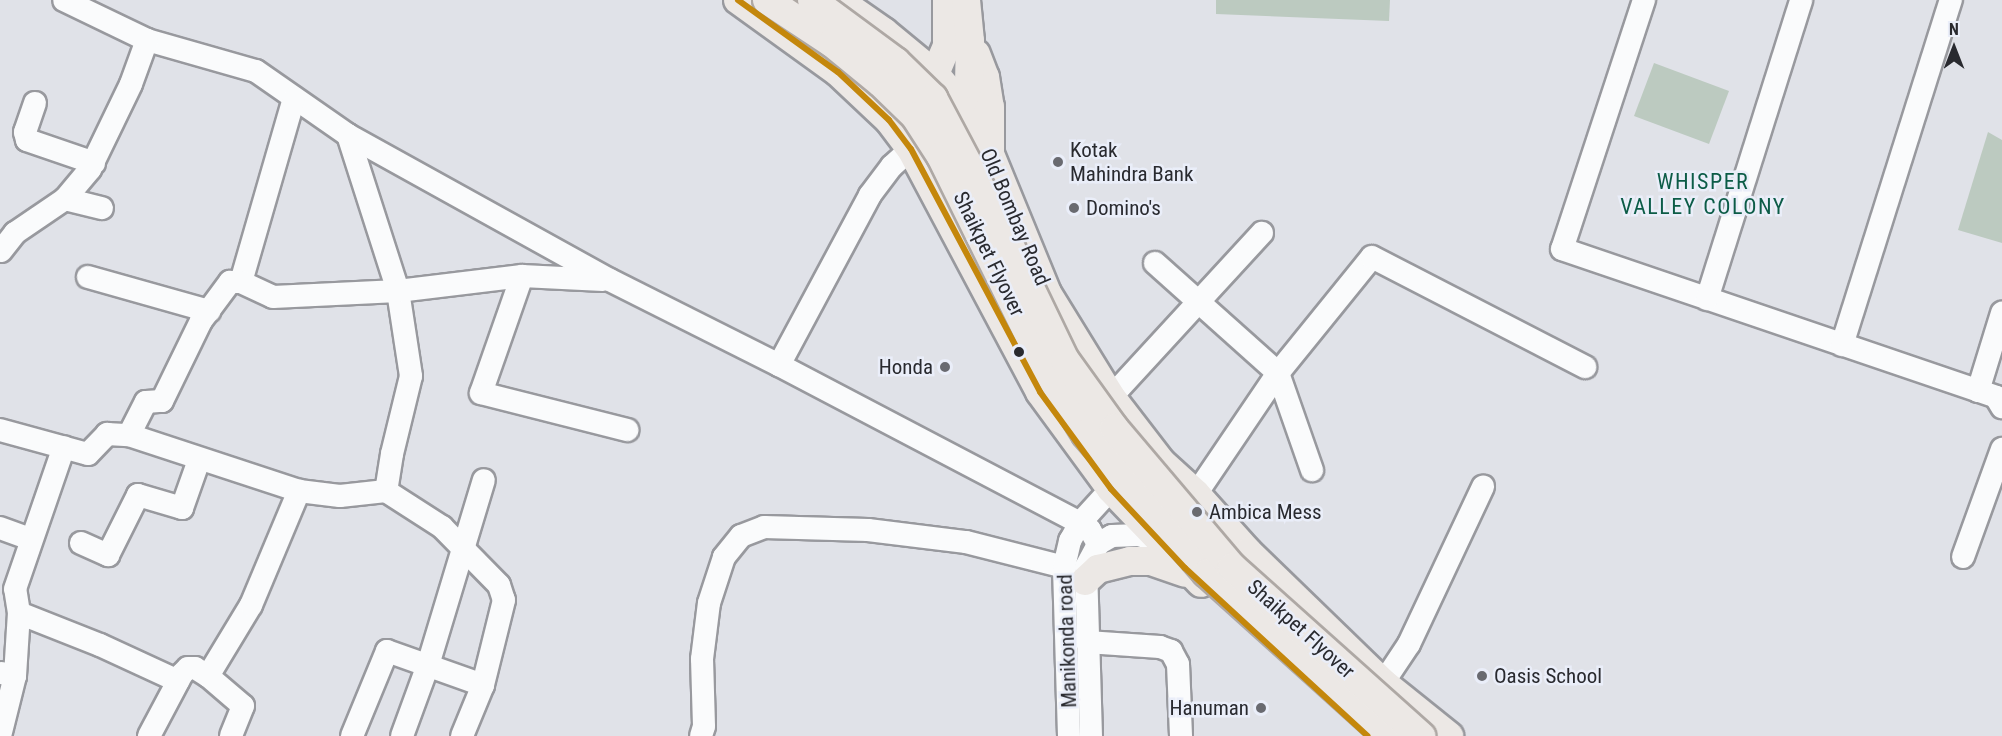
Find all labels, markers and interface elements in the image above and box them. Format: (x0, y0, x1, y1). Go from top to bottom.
north arrow (1924, 18, 1984, 78)
text: N (1949, 20, 1959, 39)
place label: Kotak Mahindra Bank (1070, 137, 1193, 187)
street label: Old Bombay Road (975, 145, 1055, 289)
marker: Kotak Mahindra Bank (1051, 155, 1065, 169)
district label: WHISPER VALLEY COLONY (1620, 168, 1786, 220)
street label: Shaikpet Flyover (948, 188, 1030, 320)
place label: Domino's (1086, 195, 1161, 221)
marker: Domino's (1067, 201, 1081, 215)
unlabelled marker (1013, 346, 1025, 358)
place label: Honda (879, 354, 933, 380)
marker: Honda (938, 360, 952, 374)
place label: Ambica Mess (1209, 499, 1322, 525)
marker: Ambica Mess (1190, 505, 1204, 519)
street label: Manikonda road (1052, 574, 1082, 708)
street label: Shaikpet Flyover (1242, 574, 1360, 684)
place label: Oasis School (1494, 663, 1602, 689)
marker: Oasis School (1475, 669, 1489, 683)
place label: Hanuman (1170, 695, 1249, 721)
marker: Hanuman (1254, 701, 1268, 715)

